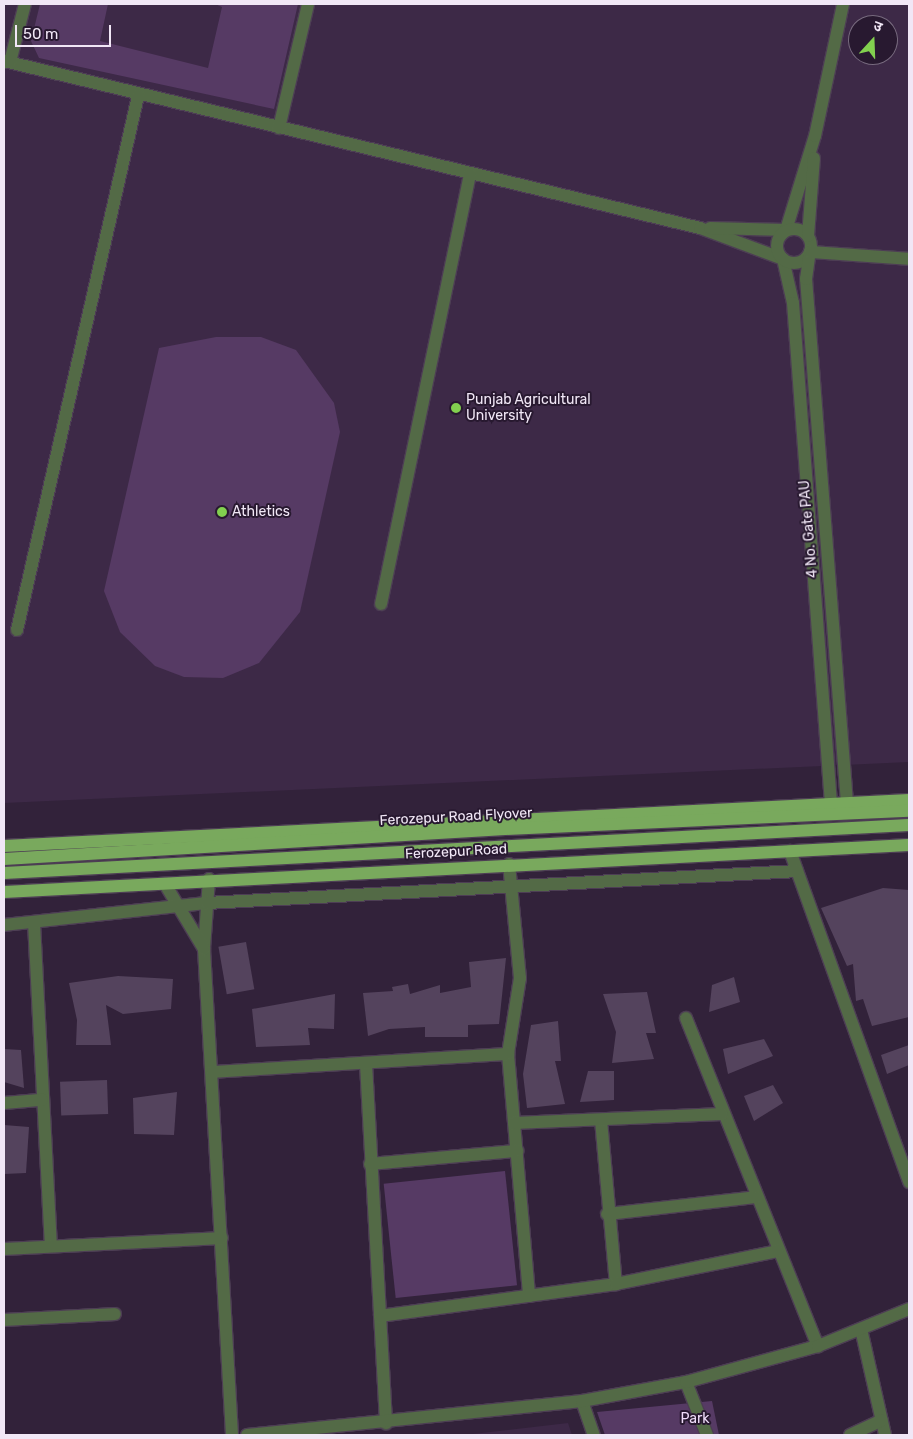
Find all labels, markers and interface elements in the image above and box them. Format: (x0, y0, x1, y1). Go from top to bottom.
scale bar (18, 15, 114, 47)
north arrow (848, 15, 898, 65)
text: उ (871, 17, 885, 36)
text: 50 m (23, 25, 58, 43)
place label: Punjab Agricultural University (466, 392, 591, 424)
marker: Punjab Agricultural University (450, 402, 462, 414)
street label: 4 No. Gate PAU (796, 479, 822, 579)
place label: Athletics (232, 504, 290, 520)
marker: Athletics (216, 506, 228, 518)
street label: Ferozepur Road Flyover (379, 805, 533, 829)
street label: Ferozepur Road (404, 841, 508, 863)
park label: Park (680, 1411, 710, 1427)

